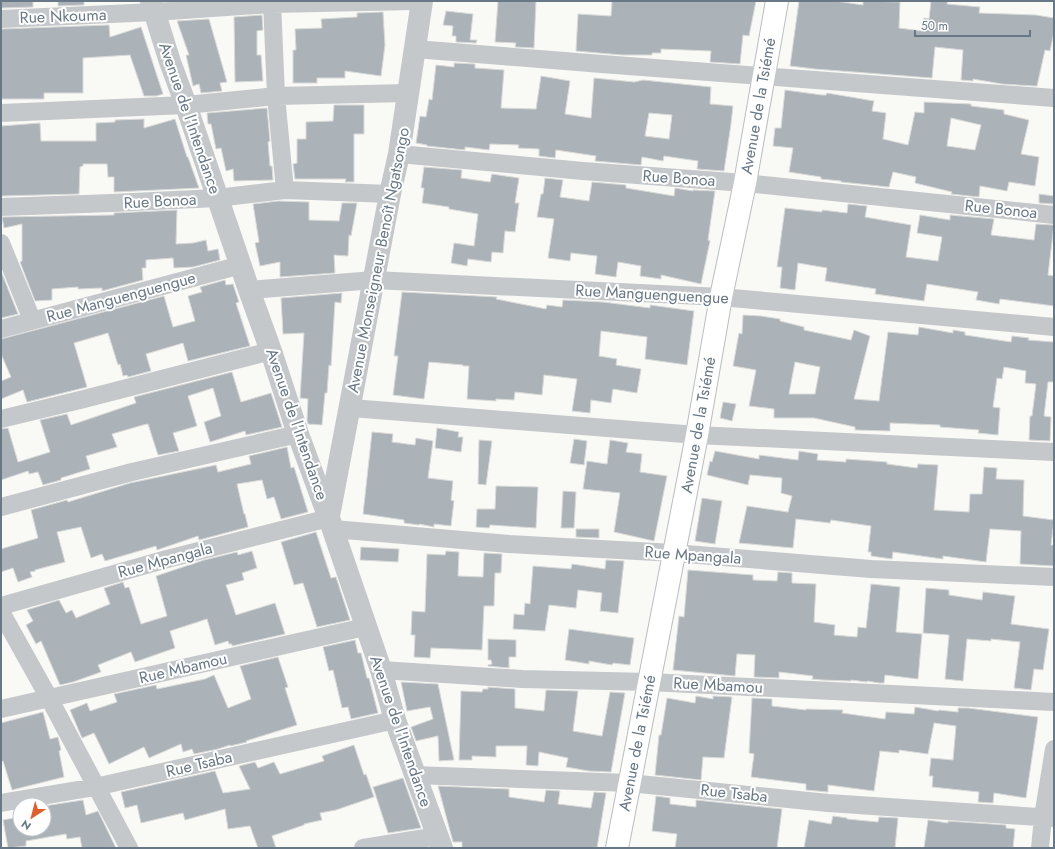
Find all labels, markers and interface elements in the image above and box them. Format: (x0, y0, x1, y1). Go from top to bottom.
street label: Rue Nkouma (19, 3, 107, 29)
scale bar (915, 12, 1030, 38)
text: 50 m (921, 17, 948, 35)
street label: Avenue de la Tsiémé (735, 36, 781, 176)
street label: Avenue de l'Intendance (153, 39, 227, 197)
street label: Avenue Monseigneur Benoît Ngatsongo (341, 125, 415, 395)
street label: Rue Bonoa (642, 164, 716, 192)
street label: Rue Bonoa (123, 188, 197, 214)
street label: Rue Bonoa (964, 194, 1038, 224)
street label: Rue Manguenguengue (44, 266, 198, 328)
street label: Rue Manguenguengue (575, 278, 729, 310)
street label: Avenue de l'Intendance (260, 345, 334, 503)
street label: Avenue de la Tsiémé (675, 355, 721, 495)
street label: Rue Mpangala (115, 536, 215, 584)
street label: Rue Mpangala (644, 540, 742, 570)
street label: Rue Mbamou (137, 647, 229, 689)
street label: Avenue de l'Intendance (364, 652, 438, 810)
street label: Rue Mbamou (673, 671, 763, 699)
street label: Avenue de la Tsiémé (613, 673, 661, 813)
street label: Rue Tsaba (164, 745, 234, 783)
street label: Rue Tsaba (699, 778, 769, 808)
north arrow (12, 797, 52, 837)
text: N (18, 816, 34, 834)

